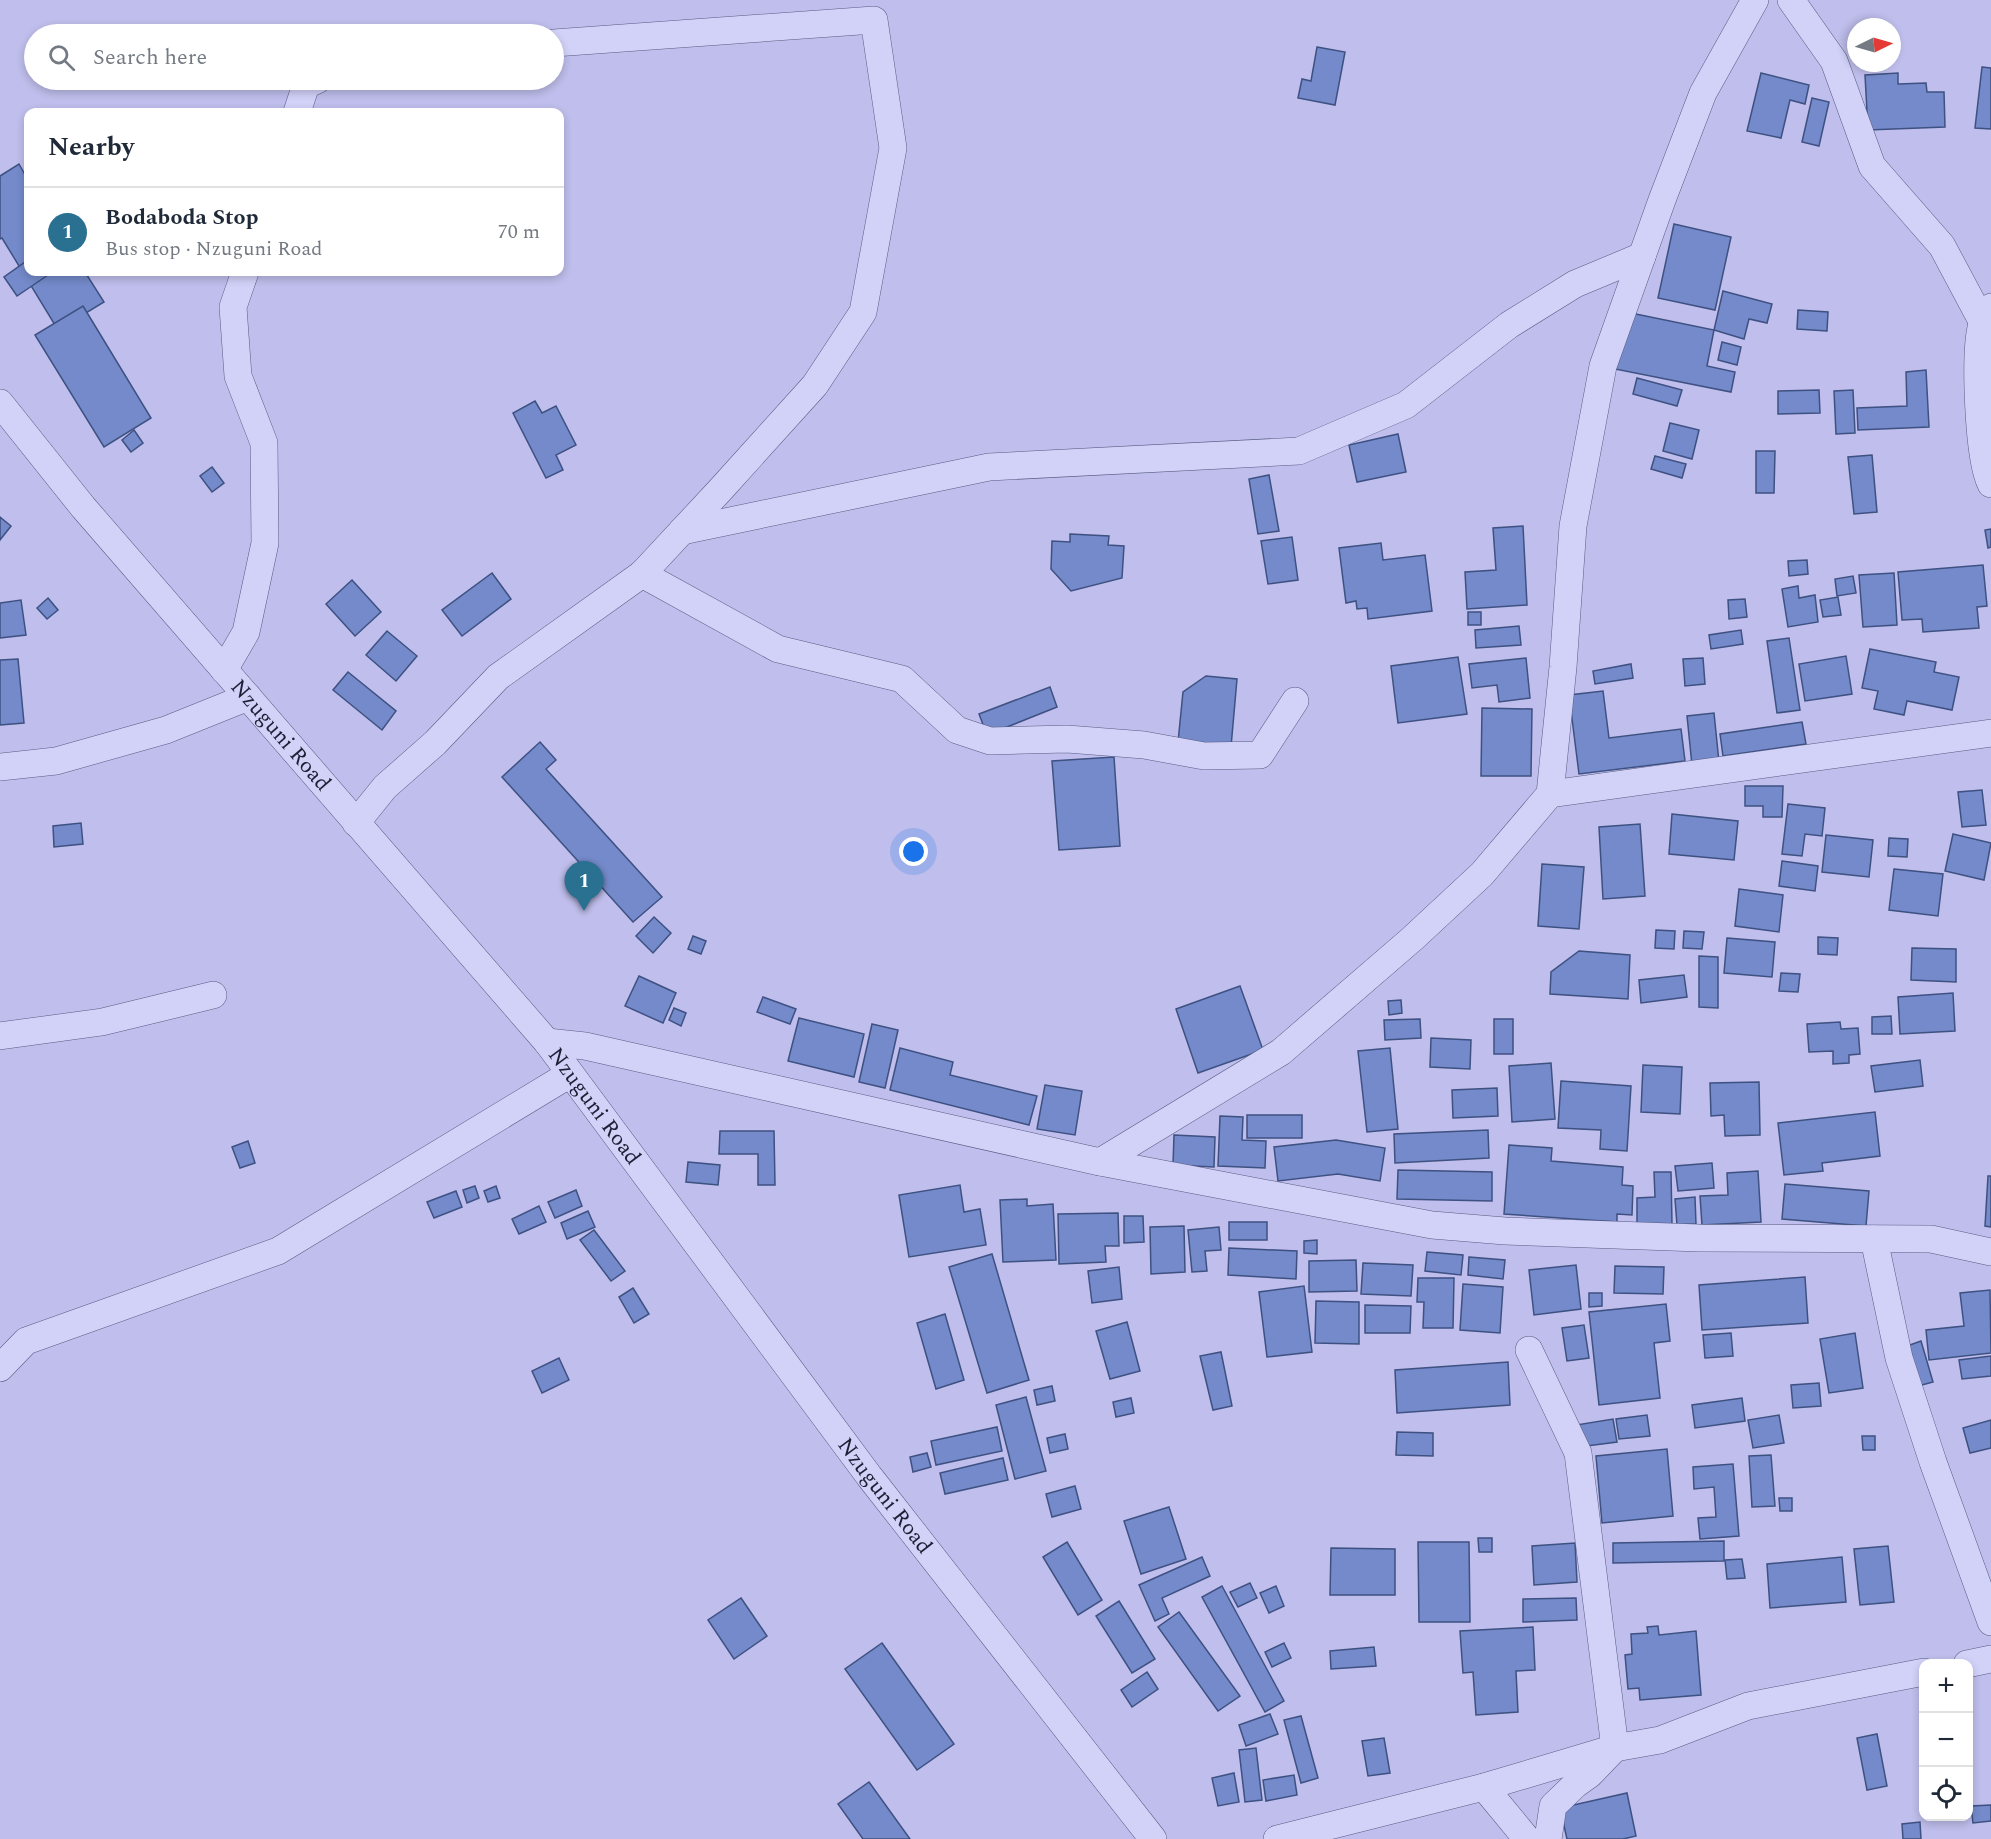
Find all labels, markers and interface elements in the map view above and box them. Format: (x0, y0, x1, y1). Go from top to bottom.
north arrow (1847, 18, 1901, 72)
search box (24, 24, 564, 90)
icon: search (45, 41, 78, 74)
text: Search here (93, 41, 207, 74)
text: Nearby (48, 127, 134, 167)
text: Bodaboda Stop (105, 201, 258, 234)
text: 1 (62, 217, 73, 247)
text: 70 m (498, 217, 540, 247)
text: Bus stop · Nzuguni Road (105, 234, 322, 264)
street label: Nzuguni Road (223, 672, 339, 799)
your location (899, 837, 928, 866)
pin: 1 (564, 862, 604, 911)
street label: Nzuguni Road (540, 1040, 649, 1172)
street label: Nzuguni Road (829, 1431, 941, 1561)
map controls (1919, 1659, 1973, 1821)
button: + (1919, 1659, 1973, 1713)
button: − (1919, 1713, 1973, 1767)
button: locate (1919, 1767, 1973, 1821)

